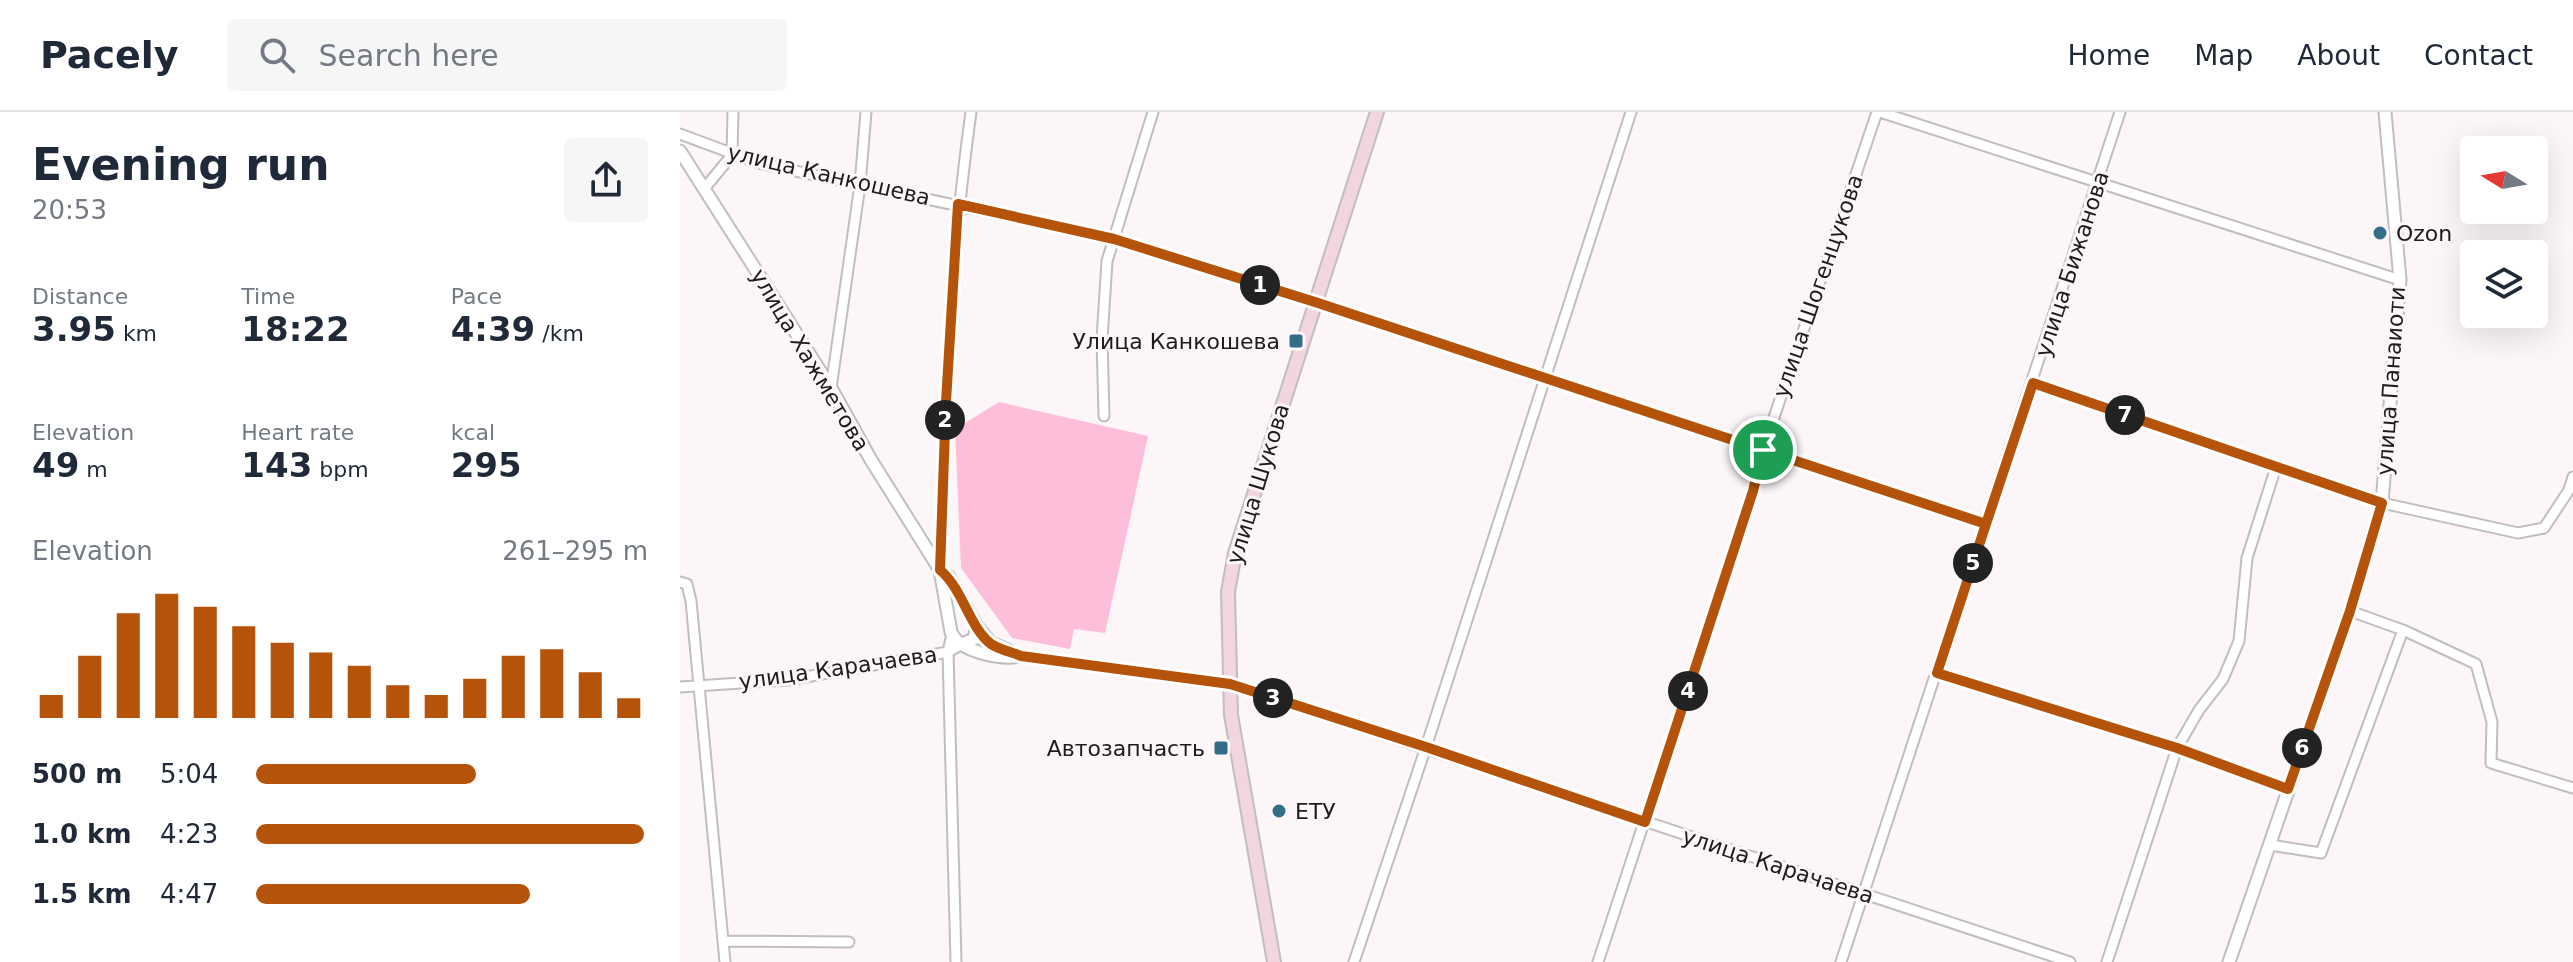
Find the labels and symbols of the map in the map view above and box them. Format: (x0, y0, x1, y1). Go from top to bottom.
north arrow (2460, 136, 2548, 224)
street label: улица Канкошева (725, 140, 933, 210)
street label: улица Бижанова (2030, 168, 2114, 360)
street label: улица Шогенцукова (1768, 171, 1868, 401)
place label: Ozon (2396, 221, 2452, 246)
marker: Ozon (2371, 224, 2389, 242)
street label: улица Хажметова (746, 264, 874, 456)
pin: 1 (1240, 265, 1280, 305)
street label: улица Панаиоти (2372, 286, 2410, 476)
place label: Улица Канкошева (1072, 329, 1280, 354)
marker: Улица Канкошева (1287, 332, 1305, 350)
pin: 7 (2105, 395, 2145, 435)
pin: 2 (925, 400, 965, 440)
street label: улица Шукова (1222, 401, 1294, 567)
pin (1729, 416, 1797, 484)
pin: 5 (1953, 543, 1993, 583)
street label: улица Карачаева (737, 642, 939, 694)
pin: 4 (1668, 671, 1708, 711)
pin: 3 (1253, 678, 1293, 718)
pin: 6 (2282, 728, 2322, 768)
place label: Автозапчасть (1047, 736, 1205, 761)
marker: Автозапчасть (1212, 739, 1230, 757)
place label: ЕТУ (1295, 799, 1336, 824)
marker: ЕТУ (1270, 802, 1288, 820)
street label: улица Карачаева (1679, 823, 1877, 909)

